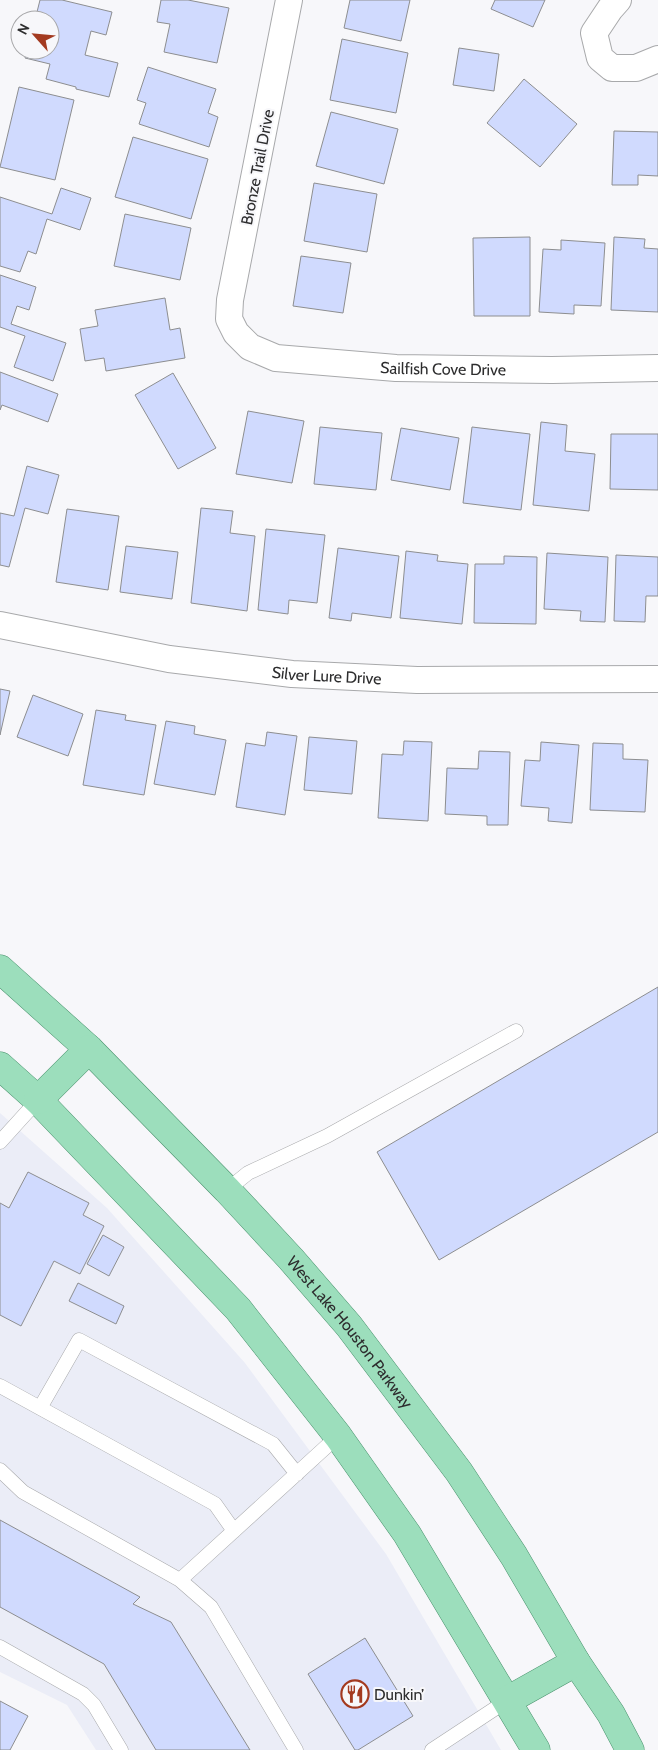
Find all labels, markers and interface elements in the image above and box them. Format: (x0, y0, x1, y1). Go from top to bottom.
north arrow (10, 10, 60, 60)
text: N (13, 21, 34, 38)
street label: Bronze Trail Drive (237, 108, 278, 227)
street label: Sailfish Cove Drive (380, 358, 506, 379)
street label: Silver Lure Drive (271, 663, 382, 688)
street label: West Lake Houston Parkway (283, 1252, 417, 1412)
restaurant icon: Dunkin’ (340, 1679, 370, 1709)
place label: Dunkin’ (374, 1685, 424, 1704)

